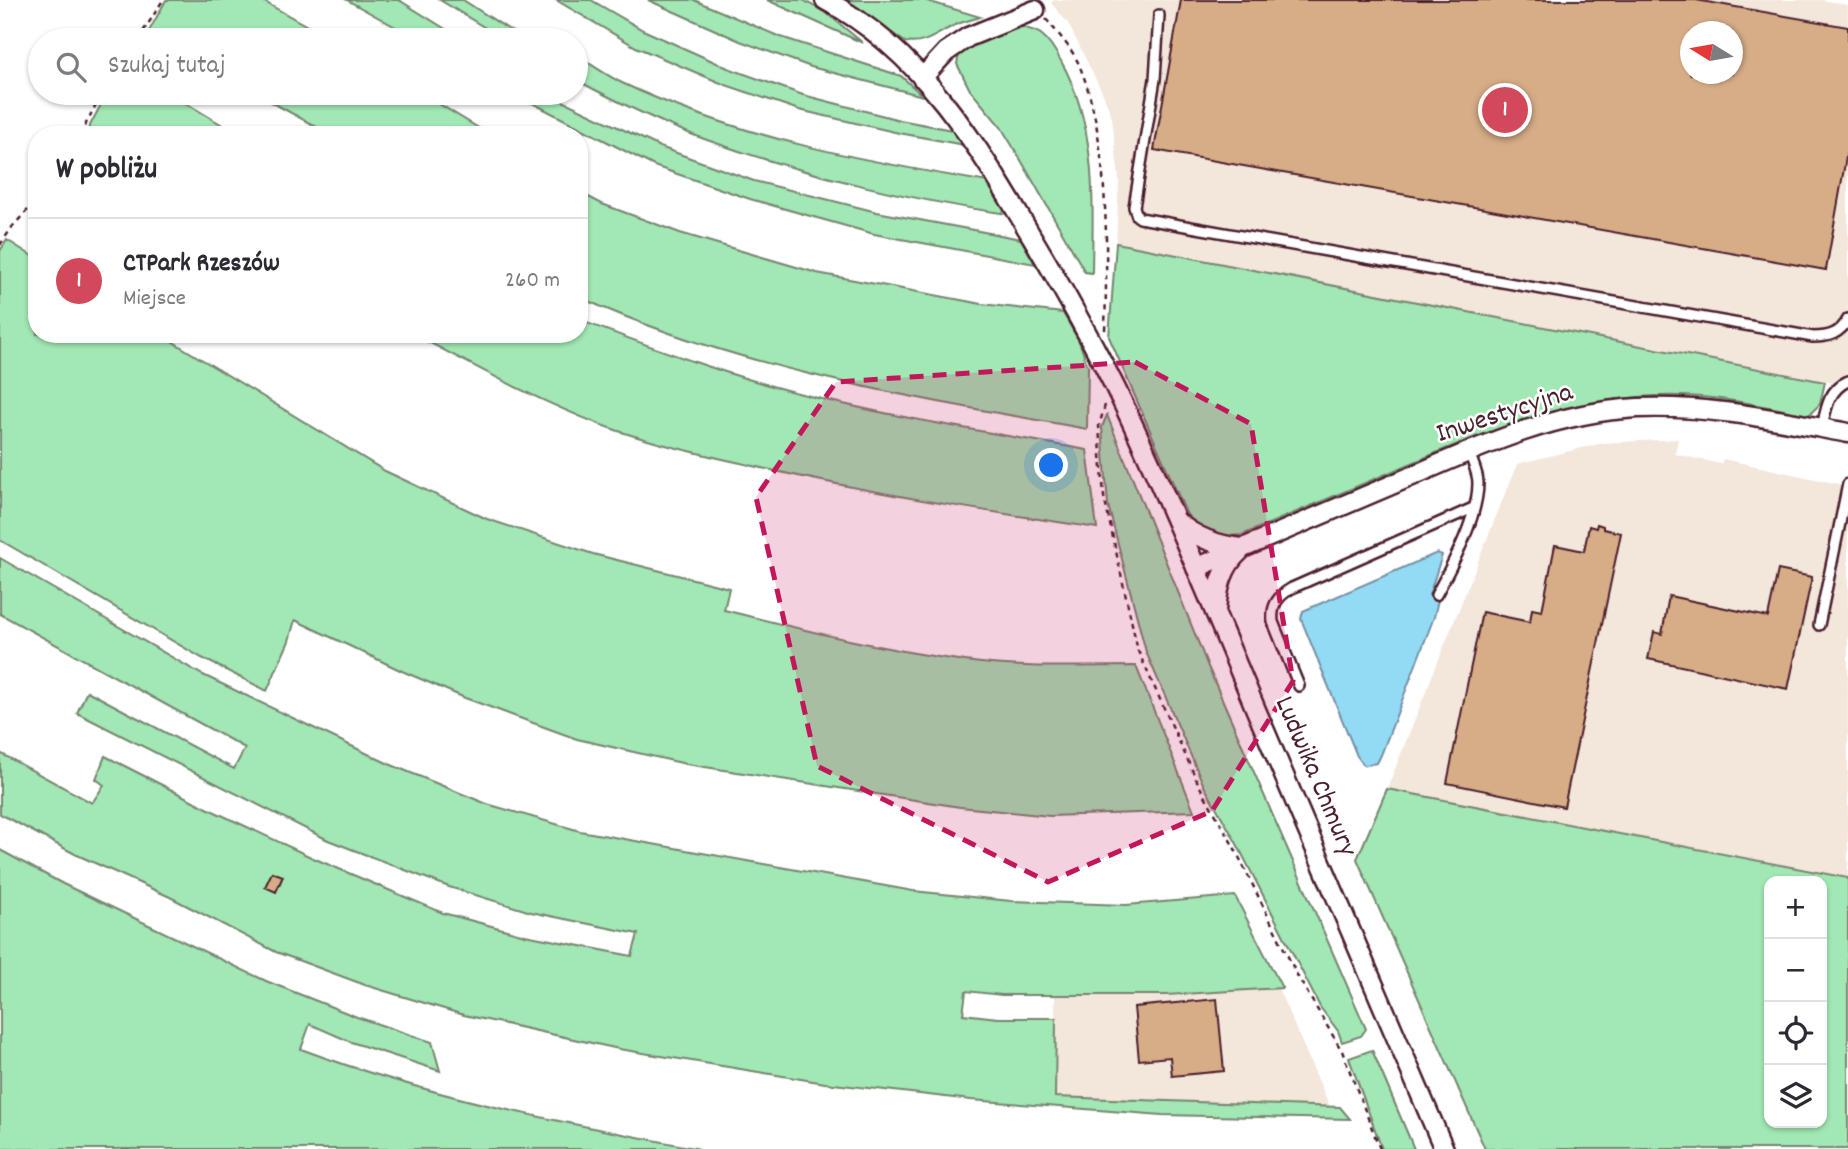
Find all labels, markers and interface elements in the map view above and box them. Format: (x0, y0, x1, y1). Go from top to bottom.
north arrow (1680, 21, 1743, 84)
search box (28, 28, 588, 105)
icon: search (52, 48, 90, 86)
text: Szukaj tutaj (108, 48, 226, 85)
pin: 1 (1482, 84, 1528, 136)
text: W pobliżu (56, 150, 157, 193)
text: CTPark Rzeszów (123, 246, 280, 283)
text: 1 (76, 265, 82, 298)
text: 260 m (505, 265, 560, 298)
text: Miejsce (123, 283, 186, 316)
street label: Inwestycyjna (1432, 374, 1579, 456)
your location (1034, 448, 1068, 482)
street label: Ludwika Chmury (1262, 691, 1366, 864)
map controls (1764, 876, 1827, 1128)
button: + (1764, 876, 1827, 939)
button: − (1764, 939, 1827, 1002)
button: locate (1764, 1002, 1827, 1065)
button: layers (1764, 1065, 1827, 1128)

